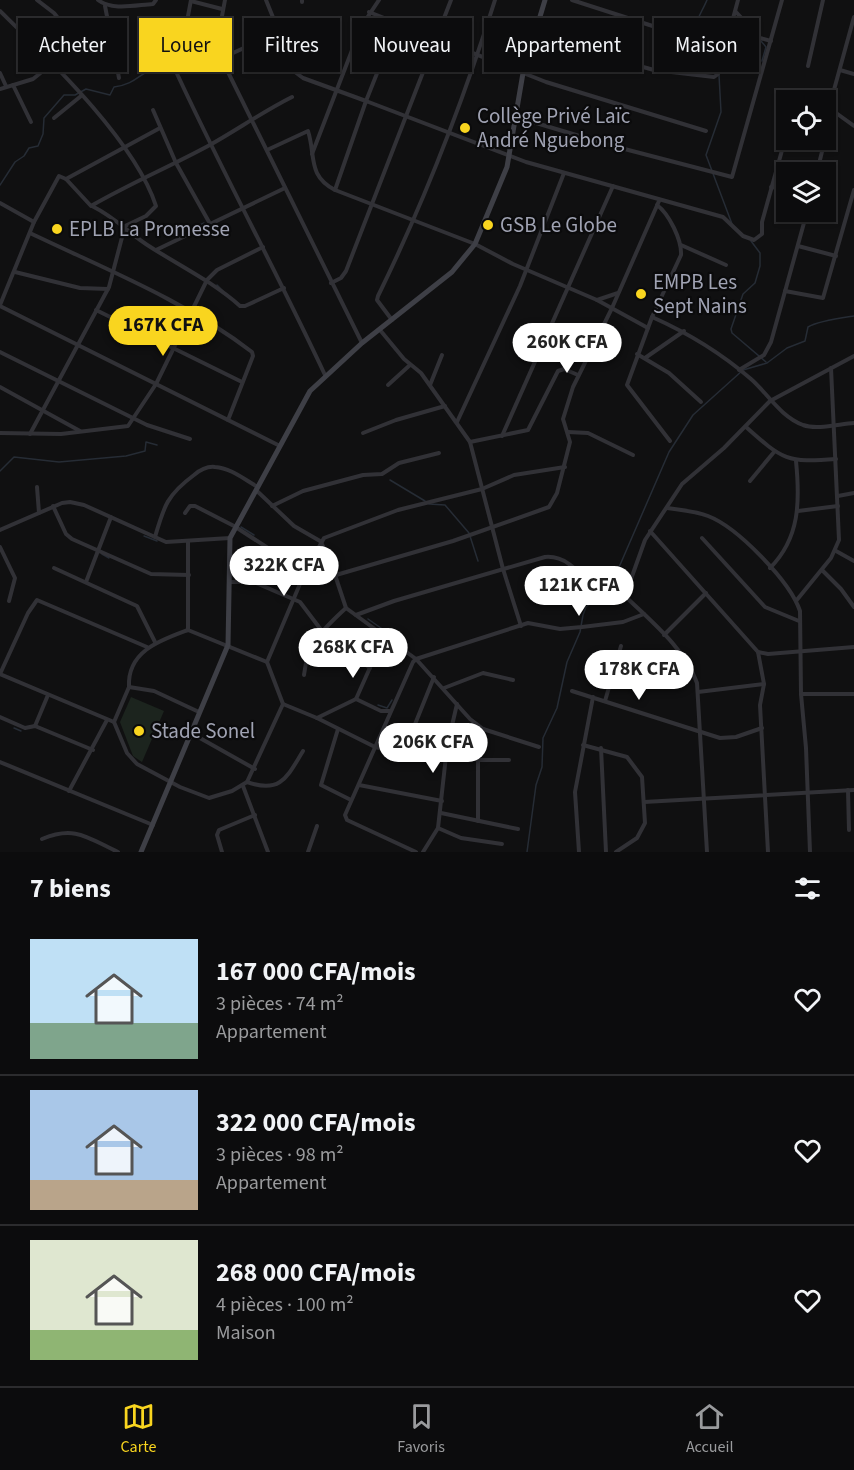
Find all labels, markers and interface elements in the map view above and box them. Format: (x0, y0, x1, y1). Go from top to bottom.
chip: Acheter (18, 18, 127, 72)
chip: Louer (139, 18, 232, 72)
chip: Filtres (244, 18, 340, 72)
chip: Nouveau (352, 18, 472, 72)
chip: Appartement (484, 18, 642, 72)
chip: Maison (654, 18, 759, 72)
map controls (776, 90, 836, 222)
button: locate (776, 90, 836, 150)
place label: Collège Privé Laïc André Nguebong (477, 101, 631, 155)
marker: Collège Privé Laïc André Nguebong (458, 121, 472, 135)
button: layers (776, 162, 836, 222)
place label: GSB Le Globe (500, 210, 617, 240)
place label: EPLB La Promesse (69, 214, 230, 244)
marker: GSB Le Globe (481, 218, 495, 232)
marker: EPLB La Promesse (50, 222, 64, 236)
place label: EMPB Les Sept Nains (653, 267, 747, 321)
marker: EMPB Les Sept Nains (634, 287, 648, 301)
pin: 167K CFA (101, 306, 225, 357)
text: 167K CFA (123, 311, 203, 339)
pin: 260K CFA (505, 323, 629, 374)
text: 260K CFA (527, 328, 607, 356)
pin: 322K CFA (222, 546, 346, 597)
text: 322K CFA (244, 551, 324, 579)
pin: 121K CFA (517, 566, 641, 617)
text: 121K CFA (539, 571, 619, 599)
pin: 268K CFA (291, 628, 415, 679)
text: 268K CFA (313, 633, 393, 661)
pin: 178K CFA (577, 650, 701, 701)
text: 178K CFA (599, 655, 679, 683)
place label: Stade Sonel (151, 716, 255, 746)
pin: 206K CFA (371, 723, 495, 774)
marker: Stade Sonel (132, 724, 146, 738)
text: 206K CFA (393, 728, 473, 756)
text: 7 biens (30, 870, 111, 907)
icon: filters (791, 872, 824, 905)
text: 167 000 CFA/mois (216, 953, 416, 990)
icon: home (78, 963, 150, 1035)
icon: heart (791, 983, 824, 1016)
text: 3 pièces · 74 m² (216, 990, 344, 1018)
text: Appartement (216, 1018, 326, 1046)
text: 322 000 CFA/mois (216, 1104, 416, 1141)
icon: home (78, 1114, 150, 1186)
icon: heart (791, 1134, 824, 1167)
text: 3 pièces · 98 m² (216, 1141, 344, 1169)
text: Appartement (216, 1169, 326, 1197)
text: 268 000 CFA/mois (216, 1254, 416, 1291)
icon: home (78, 1264, 150, 1336)
icon: heart (791, 1284, 824, 1317)
text: 4 pièces · 100 m² (216, 1291, 354, 1319)
text: Maison (216, 1319, 276, 1347)
tab: Carte (120, 1400, 156, 1458)
tab: Favoris (397, 1400, 445, 1458)
tab: Accueil (686, 1400, 734, 1458)

